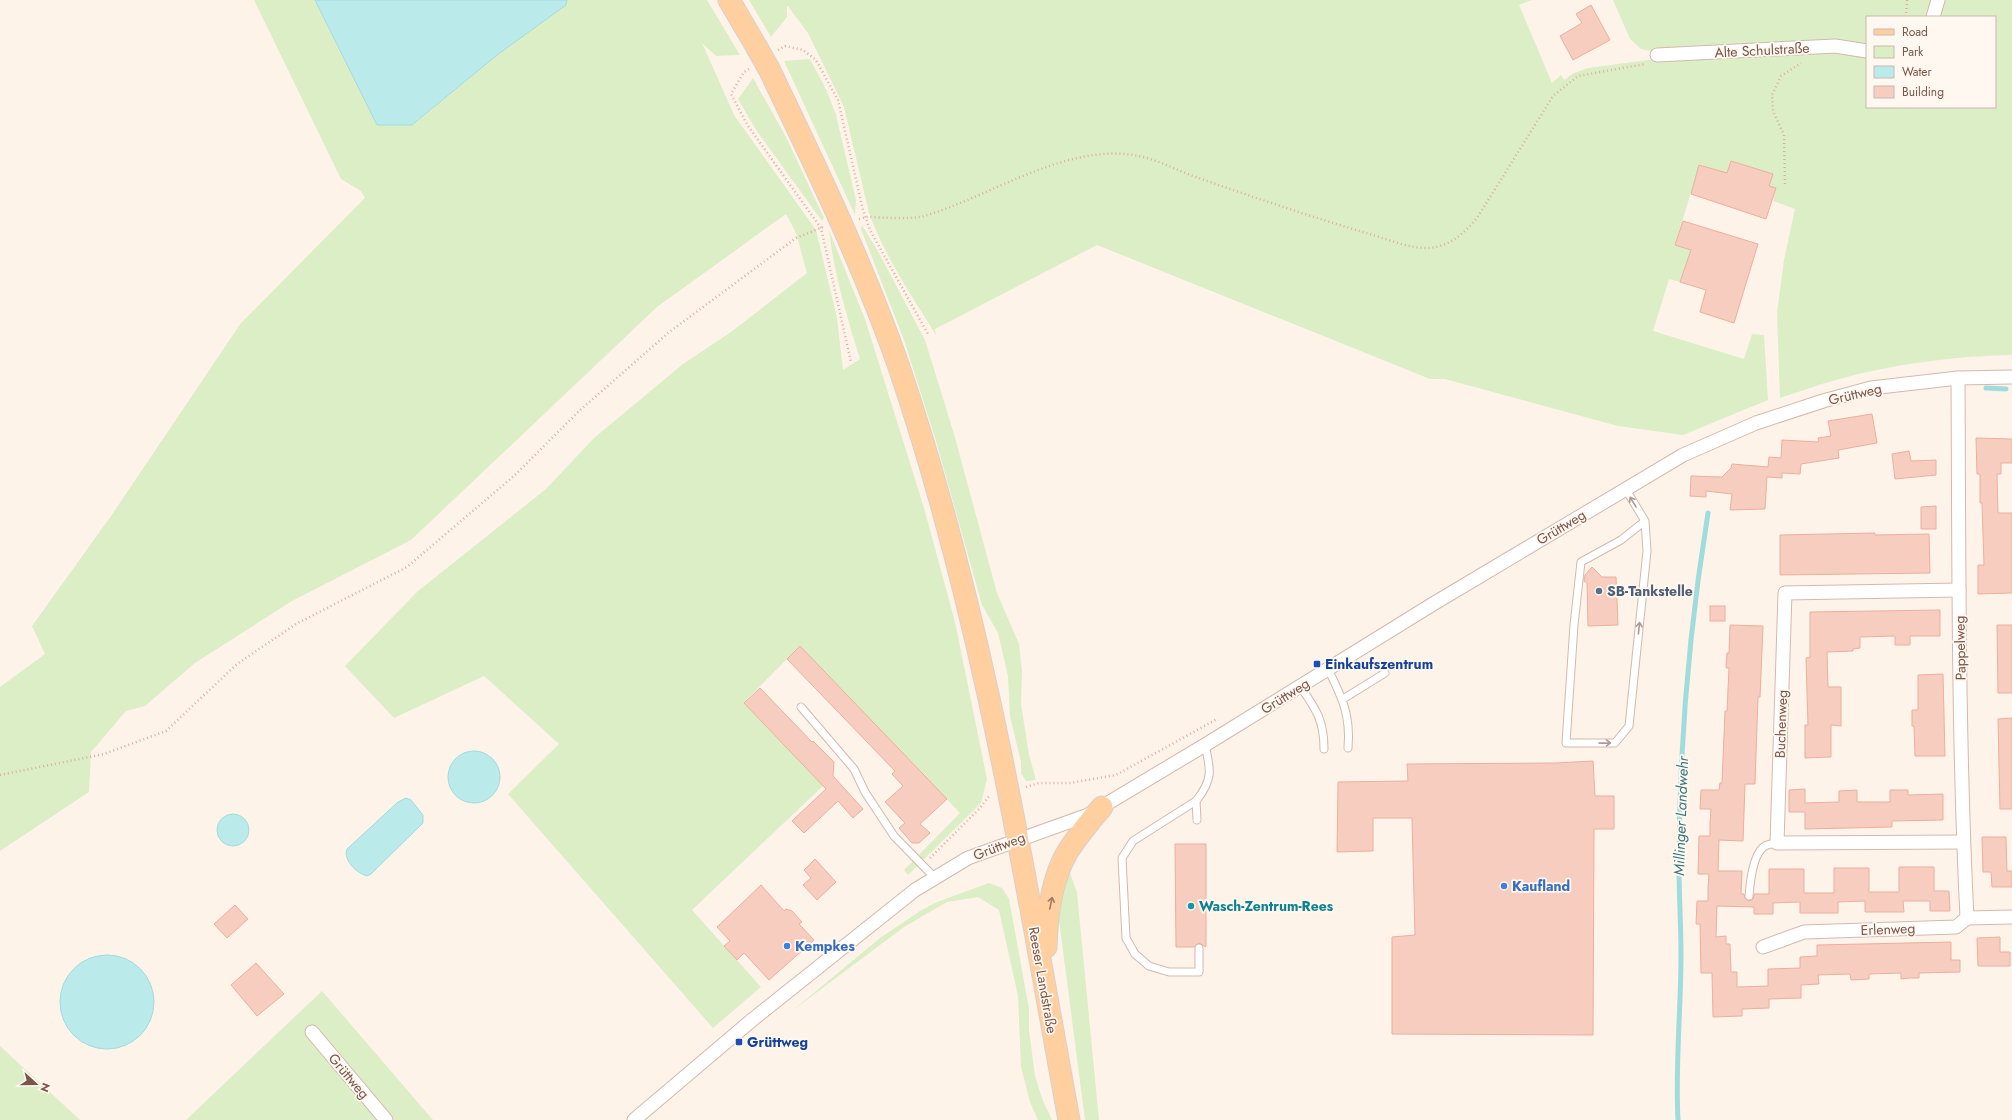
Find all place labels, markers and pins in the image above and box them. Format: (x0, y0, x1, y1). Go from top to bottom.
place label: SB-Tankstelle (1607, 581, 1693, 601)
marker: SB-Tankstelle (1594, 586, 1604, 596)
place label: Einkaufszentrum (1325, 654, 1433, 674)
marker: Einkaufszentrum (1312, 659, 1322, 669)
place label: Kaufland (1512, 876, 1570, 896)
marker: Kaufland (1499, 881, 1509, 891)
place label: Wasch-Zentrum-Rees (1199, 896, 1334, 916)
marker: Wasch-Zentrum-Rees (1186, 901, 1196, 911)
place label: Kempkes (795, 936, 855, 956)
marker: Kempkes (782, 941, 792, 951)
place label: Grüttweg (747, 1032, 808, 1052)
marker: Grüttweg (734, 1037, 744, 1047)

